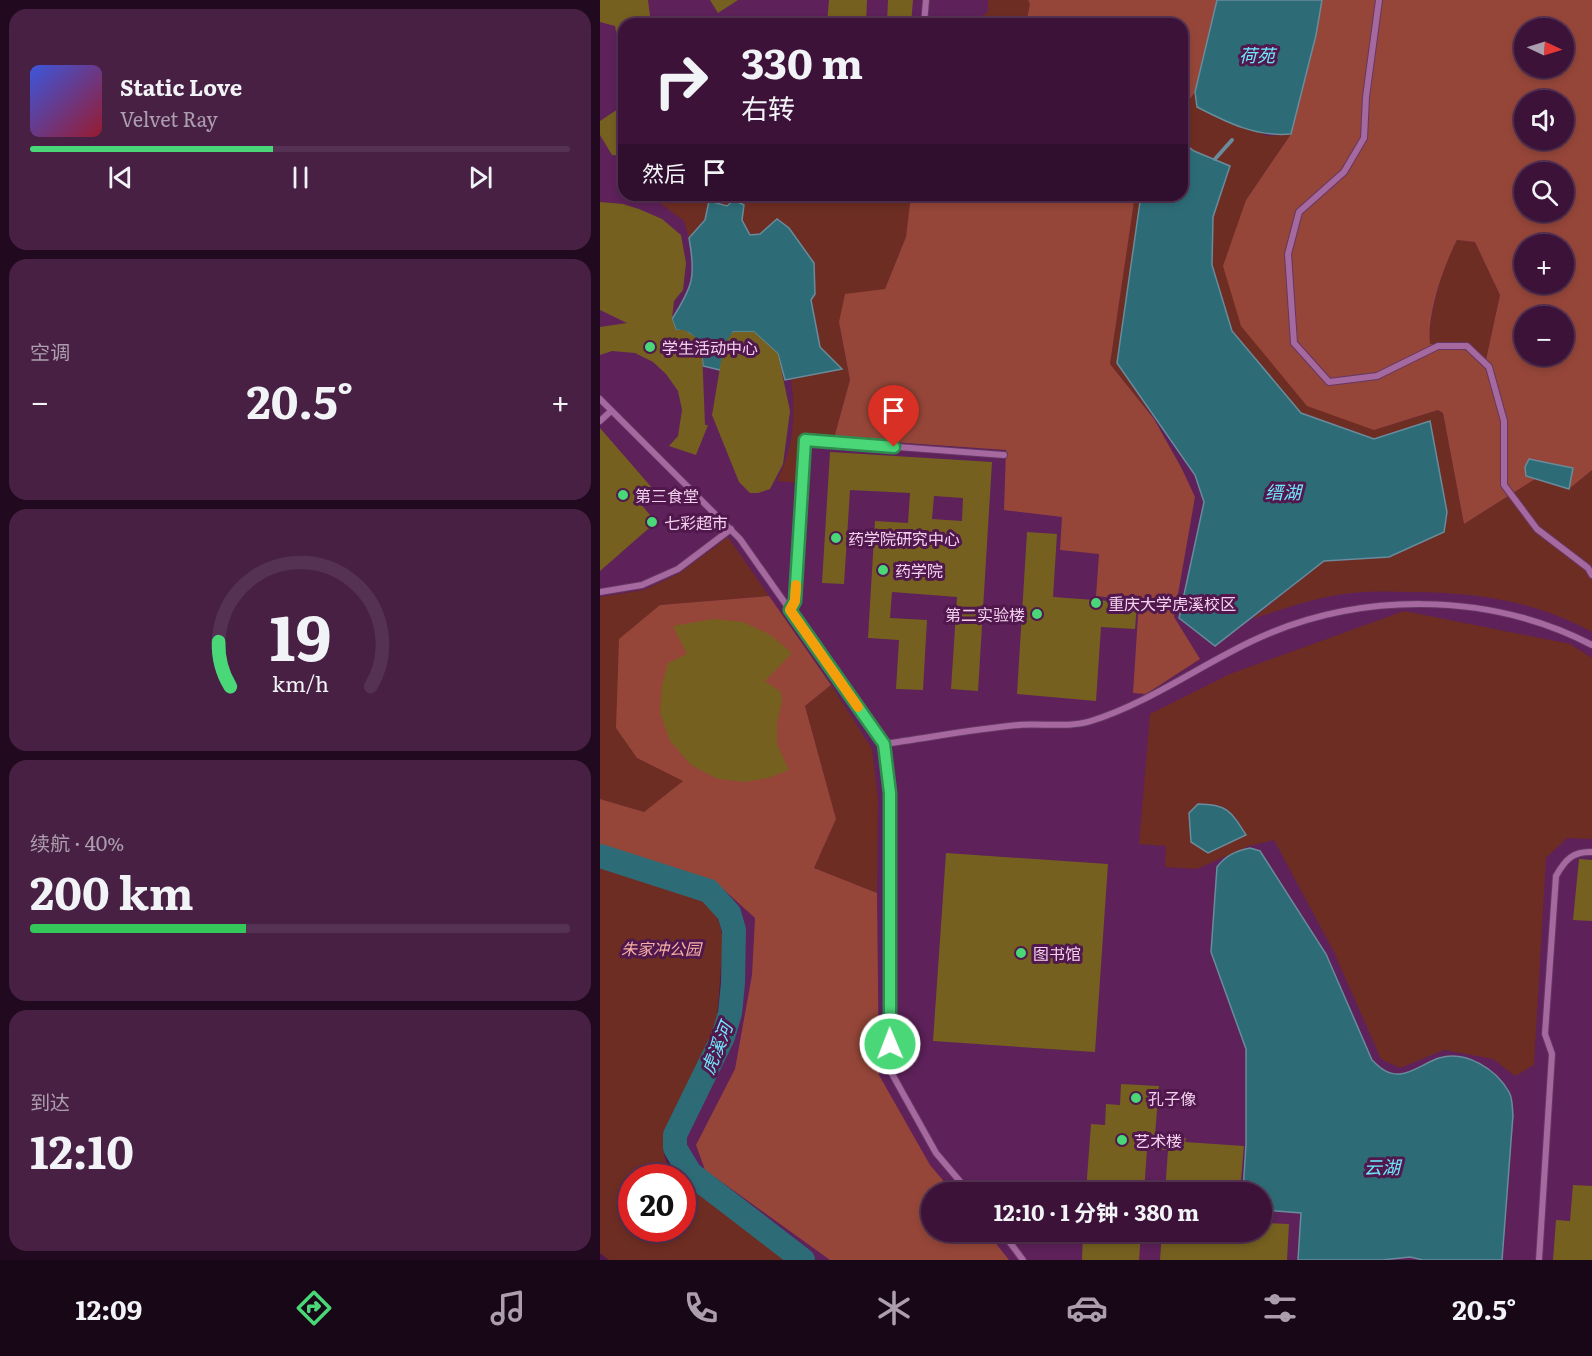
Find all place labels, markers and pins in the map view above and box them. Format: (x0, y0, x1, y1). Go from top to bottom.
place label: 学生活动中心 (662, 335, 758, 359)
marker: 学生活动中心 (643, 340, 657, 354)
pin (868, 385, 919, 447)
place label: 第三食堂 (635, 483, 699, 507)
marker: 第三食堂 (616, 488, 630, 502)
place label: 七彩超市 (664, 510, 728, 534)
marker: 七彩超市 (645, 515, 659, 529)
place label: 药学院研究中心 (848, 526, 960, 550)
marker: 药学院研究中心 (829, 531, 843, 545)
place label: 药学院 (895, 558, 943, 582)
marker: 药学院 (876, 563, 890, 577)
place label: 重庆大学虎溪校区 (1108, 591, 1236, 615)
marker: 重庆大学虎溪校区 (1089, 596, 1103, 610)
place label: 第二实验楼 (945, 602, 1025, 626)
marker: 第二实验楼 (1030, 607, 1044, 621)
place label: 图书馆 (1033, 941, 1081, 965)
marker: 图书馆 (1014, 946, 1028, 960)
place label: 孔子像 (1148, 1086, 1196, 1110)
marker: 孔子像 (1129, 1091, 1143, 1105)
place label: 艺术楼 (1134, 1128, 1182, 1152)
marker: 艺术楼 (1115, 1133, 1129, 1147)

